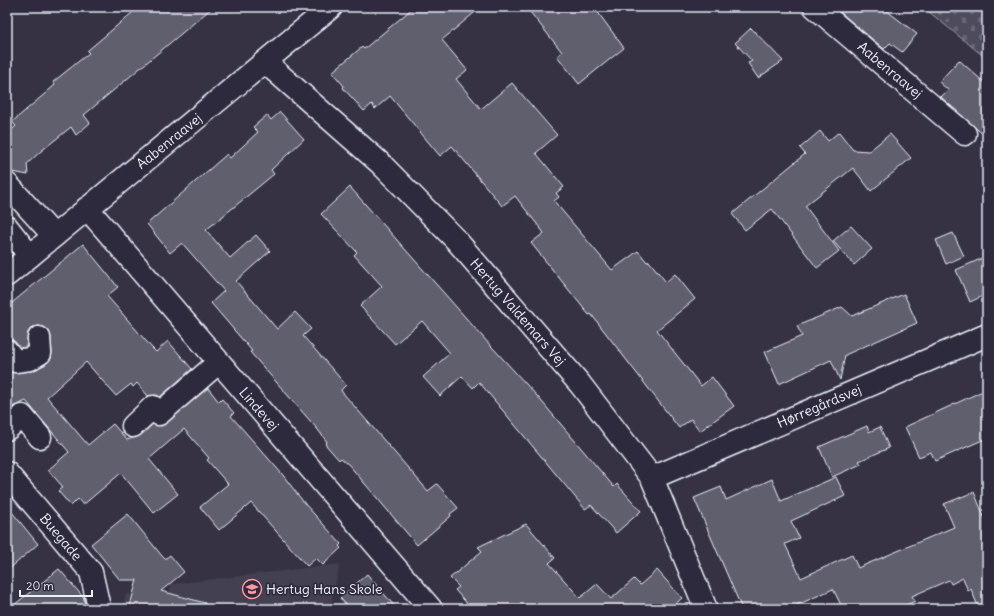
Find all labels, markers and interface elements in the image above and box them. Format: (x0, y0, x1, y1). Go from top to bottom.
street label: Aabenraavej (854, 38, 926, 102)
street label: Aabenraavej (133, 109, 205, 173)
street label: Hertug Valdemars Vej (466, 254, 570, 370)
street label: Hørregårdsvej (774, 380, 864, 432)
street label: Lindevej (235, 383, 283, 435)
street label: Buegade (36, 510, 86, 564)
scale bar (20, 572, 92, 598)
text: 20 m (26, 578, 54, 593)
school or university icon: Hertug Hans Skole (241, 578, 263, 600)
place label: Hertug Hans Skole (266, 580, 382, 598)

